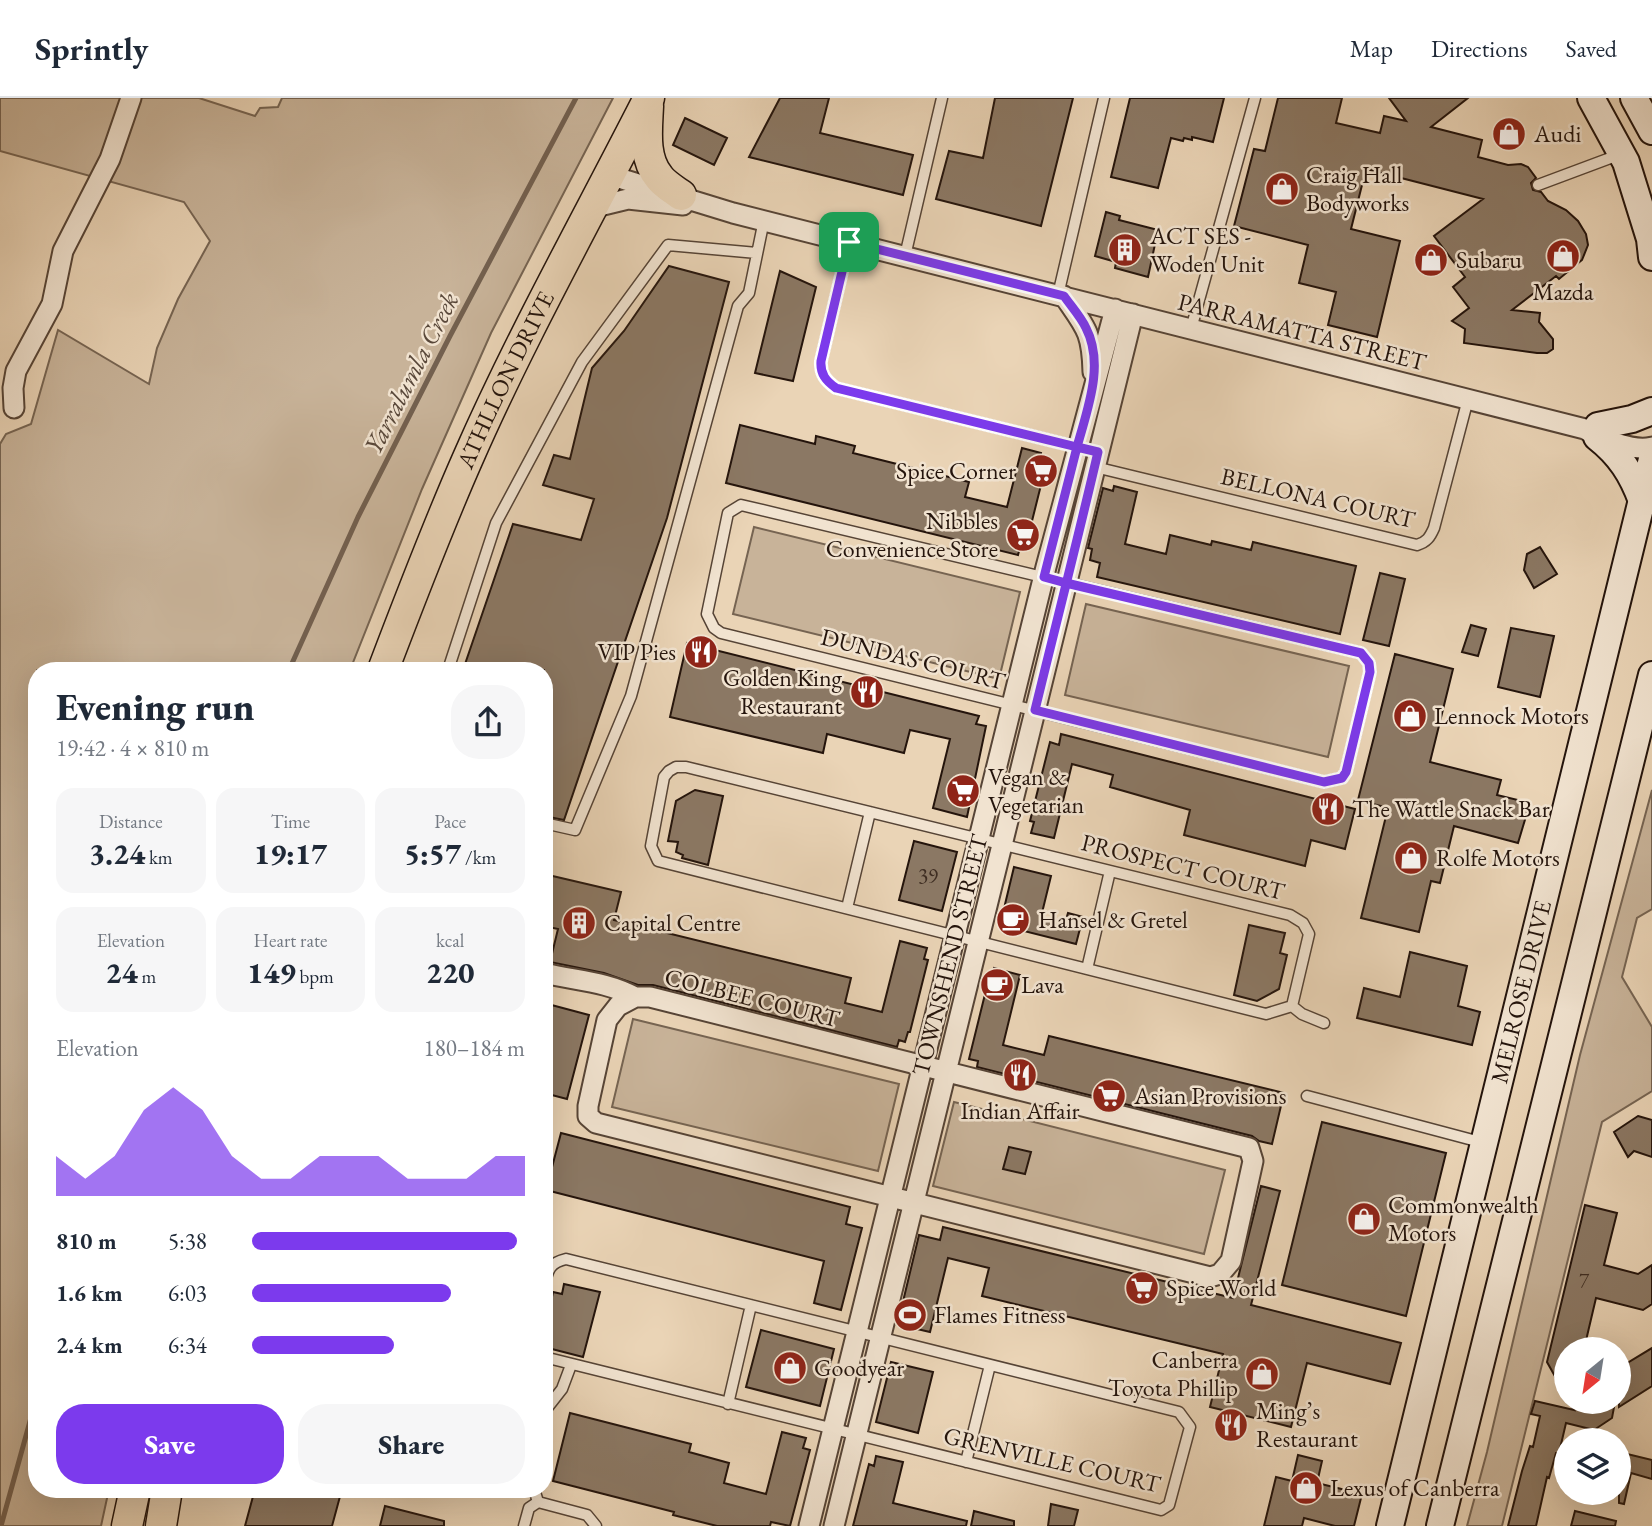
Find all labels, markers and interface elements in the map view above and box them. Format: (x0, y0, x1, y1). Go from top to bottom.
text: Sprintly (35, 27, 148, 70)
text: Map (1350, 33, 1393, 64)
text: Directions (1431, 33, 1528, 64)
text: Saved (1566, 33, 1617, 64)
shop icon: Audi (1490, 115, 1528, 153)
place label: Audi (1533, 118, 1581, 149)
place label: Craig Hall Bodyworks (1306, 159, 1409, 218)
shop icon: Craig Hall Bodyworks (1263, 170, 1301, 208)
pin (819, 212, 879, 272)
place label: ACT SES - Woden Unit (1149, 220, 1265, 279)
icon: arrive (830, 223, 868, 261)
building icon: ACT SES - Woden Unit (1106, 231, 1144, 269)
shop icon: Mazda (1544, 237, 1582, 275)
shop icon: Subaru (1412, 241, 1450, 279)
place label: Subaru (1456, 244, 1522, 275)
place label: Mazda (1532, 276, 1594, 307)
water label: Yarralumla Creek (356, 286, 466, 460)
street label: ATHLLON DRIVE (449, 286, 561, 474)
street label: PARRAMATTA STREET (1175, 286, 1430, 378)
supermarket icon: Spice Corner (1022, 452, 1060, 490)
place label: Spice Corner (896, 455, 1016, 486)
street label: BELLONA COURT (1218, 460, 1419, 535)
place label: Nibbles Convenience Store (826, 505, 998, 564)
supermarket icon: Nibbles Convenience Store (1004, 516, 1042, 554)
street label: DUNDAS COURT (818, 621, 1009, 697)
restaurant icon: VIP Pies (682, 633, 720, 671)
place label: VIP Pies (597, 636, 676, 667)
place label: Golden King Restaurant (723, 662, 843, 721)
restaurant icon: Golden King Restaurant (848, 673, 886, 711)
text: Evening run (56, 682, 254, 731)
button: share (451, 685, 525, 759)
shop icon: Lennock Motors (1391, 697, 1429, 735)
place label: Lennock Motors (1434, 700, 1589, 731)
text: 19:42 · 4 × 810 m (56, 733, 209, 763)
place label: Vegan & Vegetarian (988, 761, 1084, 820)
supermarket icon: Vegan & Vegetarian (944, 772, 982, 810)
restaurant icon: The Wattle Snack Bar (1309, 790, 1347, 828)
place label: The Wattle Snack Bar (1352, 793, 1550, 824)
text: Distance (99, 809, 163, 834)
text: Time (271, 809, 310, 834)
text: Pace (434, 809, 466, 834)
street label: PROSPECT COURT (1078, 826, 1289, 907)
street label: TOWNSHEND STREET (905, 830, 995, 1079)
text: 3.24 (89, 834, 145, 873)
text: 19:17 (254, 834, 327, 873)
text: 5:57 (404, 834, 461, 873)
shop icon: Rolfe Motors (1392, 839, 1430, 877)
place label: Rolfe Motors (1436, 842, 1560, 873)
text: km (145, 845, 173, 870)
text: /km (461, 845, 496, 870)
house number: 39 (918, 862, 938, 889)
street label: MELROSE DRIVE (1483, 897, 1558, 1086)
cafe icon: Hansel & Gretel (994, 901, 1032, 939)
building icon: Capital Centre (560, 904, 598, 942)
place label: Hansel & Gretel (1038, 904, 1188, 935)
place label: Capital Centre (604, 907, 741, 938)
text: Elevation (97, 928, 165, 953)
text: Heart rate (254, 928, 327, 953)
text: kcal (436, 928, 464, 953)
text: 24 (105, 953, 138, 992)
text: 149 (247, 953, 296, 992)
text: 220 (426, 953, 474, 992)
street label: COLBEE COURT (661, 961, 844, 1034)
text: m (138, 964, 156, 989)
text: bpm (296, 964, 334, 989)
cafe icon: Lava (978, 966, 1016, 1004)
place label: Lava (1021, 969, 1064, 1000)
text: Elevation (56, 1033, 139, 1063)
text: 180–184 m (424, 1033, 525, 1063)
restaurant icon: Indian Affair (1001, 1056, 1039, 1094)
supermarket icon: Asian Provisions (1090, 1077, 1128, 1115)
place label: Asian Provisions (1133, 1080, 1286, 1111)
place label: Indian Affair (960, 1095, 1080, 1126)
place label: Commonwealth Motors (1388, 1189, 1539, 1248)
shop icon: Commonwealth Motors (1345, 1200, 1383, 1238)
text: 810 m (56, 1226, 117, 1256)
text: 5:38 (168, 1226, 207, 1256)
house number: 7 (1579, 1267, 1590, 1294)
supermarket icon: Spice World (1123, 1269, 1161, 1307)
place label: Spice World (1166, 1272, 1277, 1303)
text: 1.6 km (56, 1278, 123, 1308)
text: 6:03 (168, 1278, 207, 1308)
sports icon: Flames Fitness (891, 1296, 929, 1334)
place label: Flames Fitness (934, 1299, 1065, 1330)
text: 2.4 km (56, 1330, 123, 1360)
text: 6:34 (168, 1330, 207, 1360)
north arrow (1554, 1337, 1631, 1414)
map controls (1554, 1337, 1631, 1505)
place label: Canberra Toyota Phillip (1108, 1344, 1238, 1403)
shop icon: Goodyear (771, 1349, 809, 1387)
place label: Goodyear (814, 1352, 904, 1383)
shop icon: Canberra Toyota Phillip (1243, 1355, 1281, 1393)
place label: Ming’s Restaurant (1256, 1395, 1358, 1454)
button: Save (56, 1404, 284, 1484)
button: Share (298, 1404, 525, 1484)
restaurant icon: Ming’s Restaurant (1212, 1406, 1250, 1444)
street label: GRENVILLE COURT (941, 1419, 1164, 1500)
button: layers (1554, 1428, 1631, 1505)
shop icon: Lexus of Canberra (1287, 1469, 1325, 1507)
place label: Lexus of Canberra (1330, 1472, 1500, 1503)

